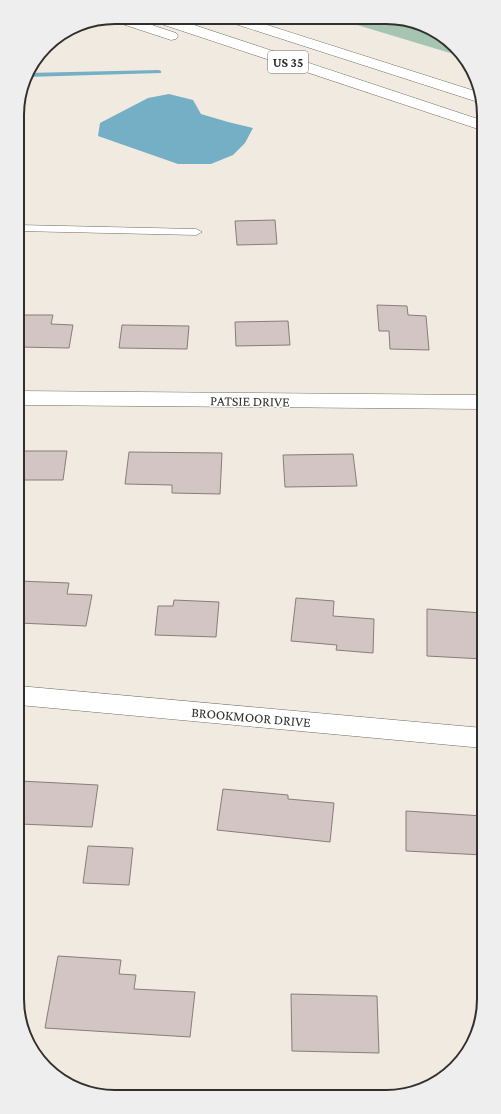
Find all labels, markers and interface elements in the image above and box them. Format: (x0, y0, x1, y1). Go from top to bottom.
road number: US 35 (268, 51, 308, 73)
street label: PATSIE DRIVE (210, 392, 290, 410)
street label: BROOKMOOR DRIVE (191, 704, 312, 730)

